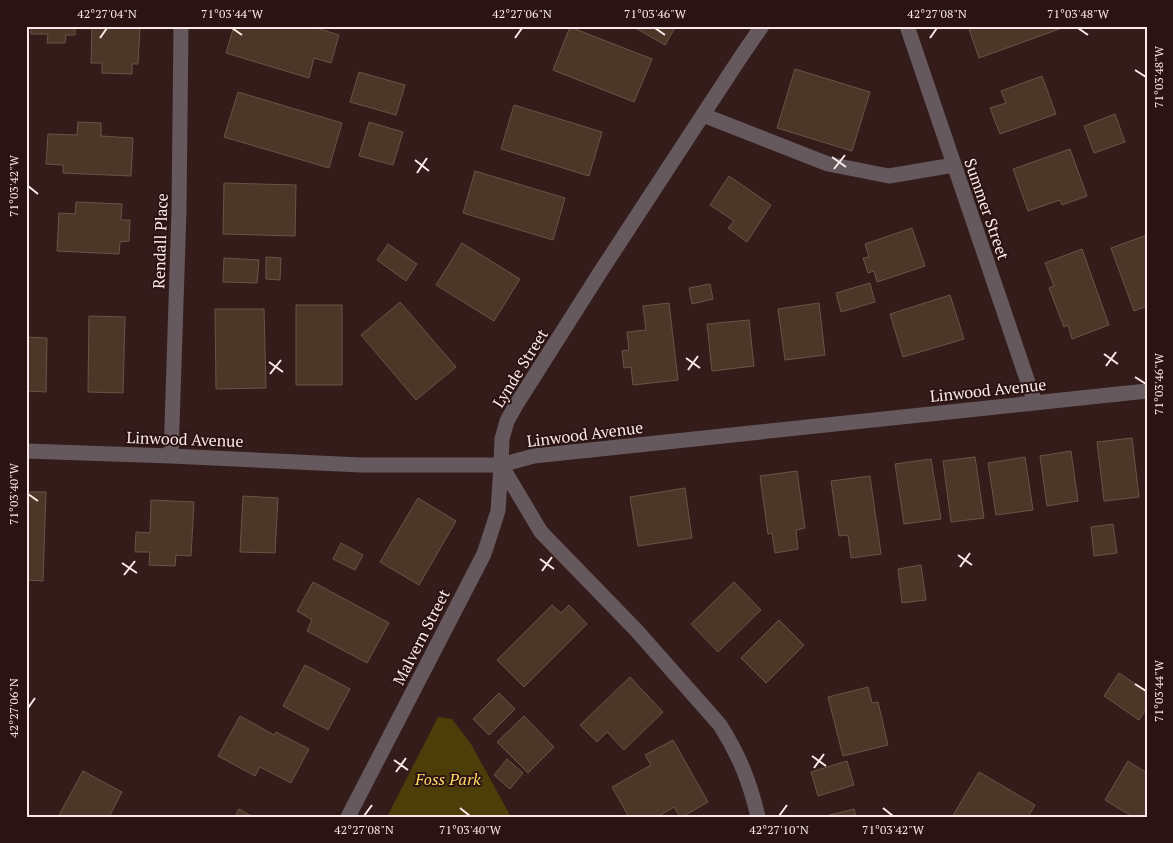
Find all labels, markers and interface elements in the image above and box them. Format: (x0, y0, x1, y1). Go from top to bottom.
text: 42°27'04"N (77, 6, 137, 21)
text: 71°03'44"W (201, 6, 264, 21)
text: 42°27'06"N (492, 6, 552, 21)
text: 71°03'46"W (624, 6, 687, 21)
text: 42°27'08"N (907, 6, 967, 21)
text: 71°03'48"W (1047, 6, 1110, 21)
text: 71°03'48"W (1151, 45, 1166, 108)
text: 71°03'42"W (6, 154, 21, 217)
street label: Summer Street (959, 155, 1015, 263)
street label: Rendall Place (147, 193, 173, 289)
street label: Lynde Street (487, 324, 553, 412)
text: 71°03'46"W (1151, 352, 1166, 415)
street label: Linwood Avenue (929, 373, 1047, 407)
street label: Linwood Avenue (526, 416, 644, 452)
street label: Linwood Avenue (126, 426, 244, 452)
text: 71°03'40"W (6, 462, 21, 525)
street label: Malvern Street (387, 585, 455, 689)
text: 71°03'44"W (1151, 659, 1166, 722)
text: 42°27'06"N (6, 678, 21, 738)
park label: Foss Park (414, 768, 481, 790)
text: 42°27'08"N (334, 822, 394, 837)
text: 71°03'40"W (439, 822, 502, 837)
text: 42°27'10"N (749, 822, 809, 837)
text: 71°03'42"W (862, 822, 925, 837)

